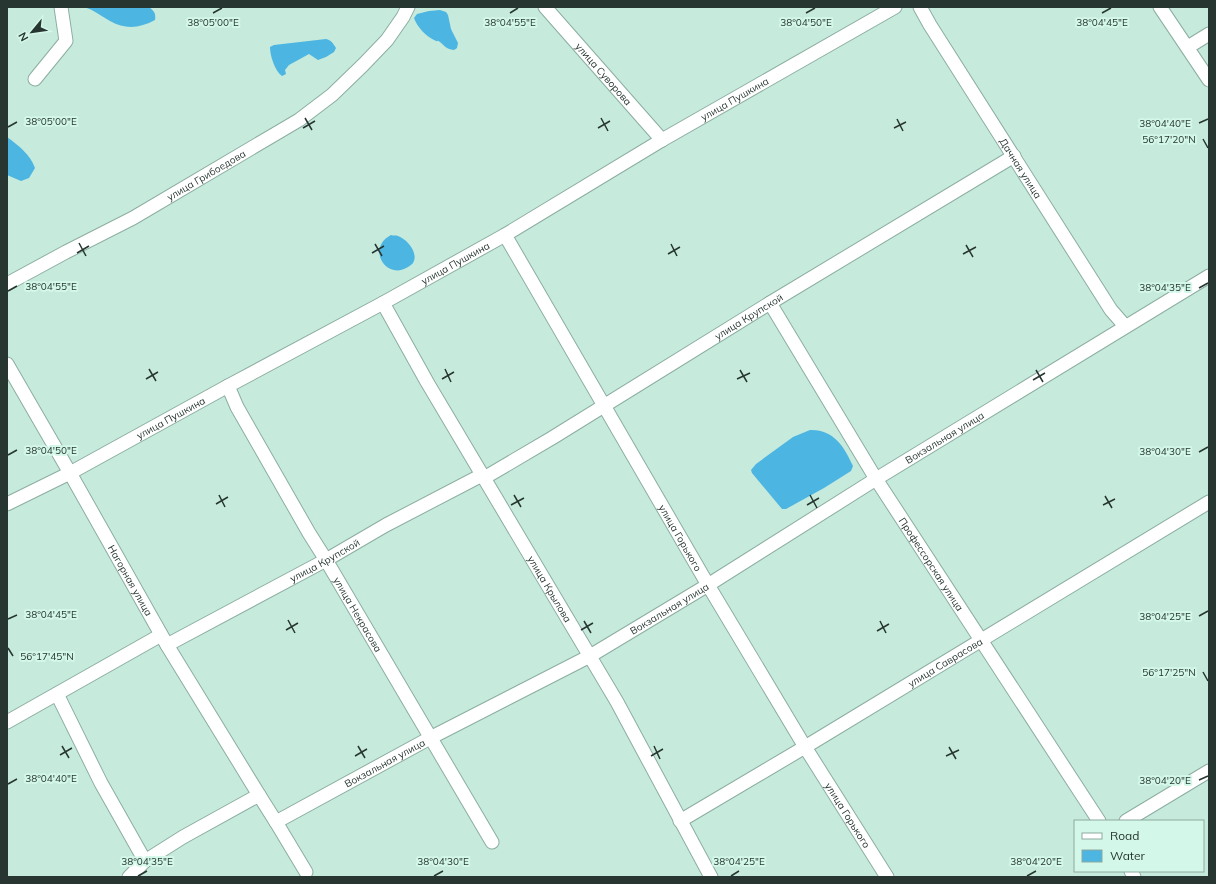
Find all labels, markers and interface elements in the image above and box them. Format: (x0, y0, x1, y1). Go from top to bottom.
north arrow (12, 12, 52, 52)
text: 38°05'00"E (187, 16, 239, 29)
text: 38°04'55"E (484, 16, 536, 29)
text: 38°04'50"E (780, 16, 832, 29)
text: 38°04'45"E (1076, 16, 1128, 29)
text: N (15, 30, 31, 44)
street label: улица Суворова (573, 40, 635, 108)
street label: улица Пушкина (698, 74, 771, 123)
text: 38°05'00"E (25, 115, 77, 128)
text: 38°04'40"E (1139, 117, 1191, 130)
text: 56°17'20"N (1142, 133, 1196, 146)
street label: Дачная улица (997, 135, 1045, 201)
street label: улица Грибоедова (164, 147, 248, 203)
street label: улица Пушкина (419, 238, 492, 287)
text: 38°04'55"E (25, 280, 77, 293)
text: 38°04'35"E (1139, 281, 1191, 294)
street label: улица Крупской (712, 290, 785, 342)
street label: улица Пушкина (134, 393, 207, 442)
street label: Вокзальная улица (903, 408, 986, 466)
text: 38°04'50"E (25, 444, 77, 457)
text: 38°04'30"E (1139, 445, 1191, 458)
street label: улица Горького (656, 502, 705, 574)
street label: Профессорская улица (896, 515, 967, 613)
street label: улица Крупской (287, 535, 362, 585)
street label: Нагорная улица (105, 542, 156, 618)
street label: улица Крылова (525, 553, 575, 625)
street label: улица Некрасова (331, 574, 385, 654)
street label: Вокзальная улица (627, 580, 711, 637)
text: 38°04'45"E (25, 608, 77, 621)
text: 38°04'25"E (1139, 610, 1191, 623)
street label: улица Саврасова (905, 634, 985, 690)
text: 56°17'45"N (20, 650, 74, 663)
text: 56°17'25"N (1142, 666, 1196, 679)
street label: Вокзальная улица (342, 736, 427, 790)
text: 38°04'40"E (25, 772, 77, 785)
text: 38°04'20"E (1139, 774, 1191, 787)
street label: улица Горького (822, 780, 874, 851)
legend (1074, 820, 1204, 872)
text: Road (1110, 828, 1139, 843)
text: Water (1110, 848, 1146, 863)
text: 38°04'35"E (121, 855, 173, 868)
text: 38°04'30"E (417, 855, 469, 868)
text: 38°04'25"E (713, 855, 765, 868)
text: 38°04'20"E (1010, 855, 1062, 868)

